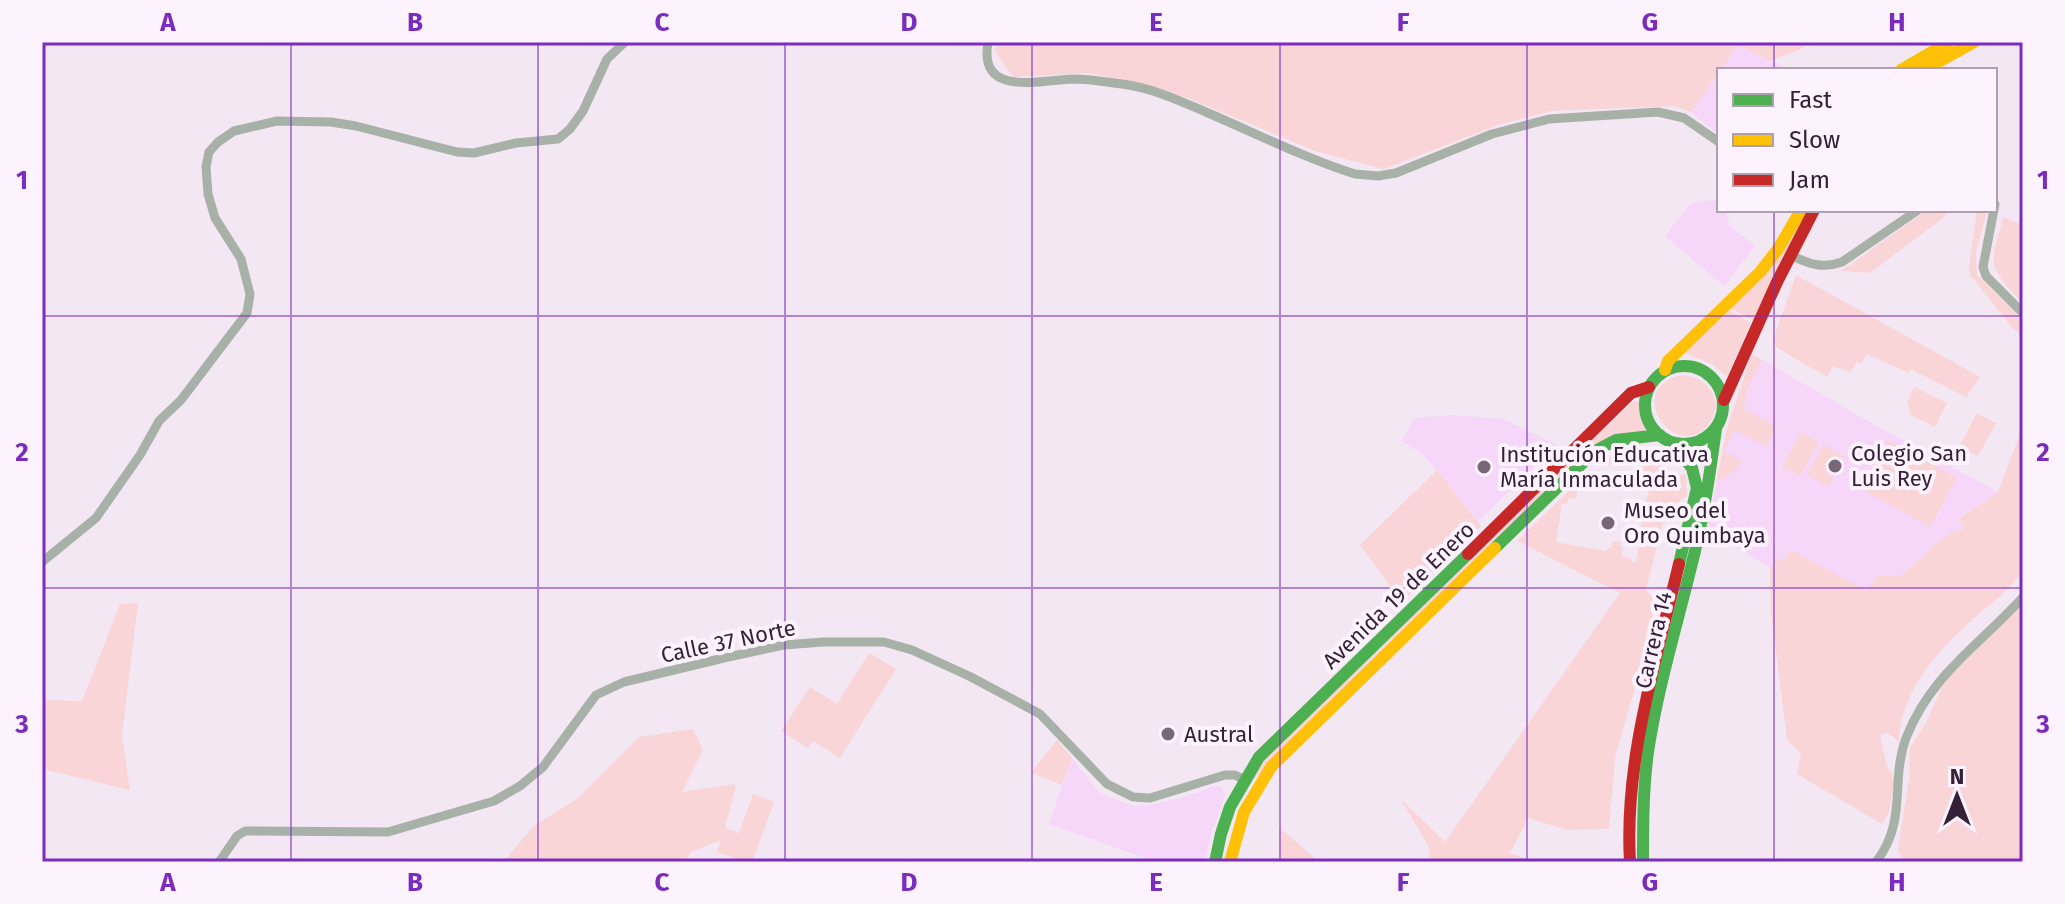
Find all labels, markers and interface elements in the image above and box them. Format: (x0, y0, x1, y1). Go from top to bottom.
text: A (159, 7, 176, 38)
text: B (407, 7, 423, 38)
text: C (655, 7, 670, 38)
text: D (901, 7, 918, 38)
text: E (1149, 7, 1163, 38)
text: F (1397, 7, 1410, 38)
text: G (1642, 7, 1658, 38)
text: H (1888, 7, 1906, 38)
legend (1717, 68, 1997, 212)
text: Fast (1789, 86, 1832, 114)
text: Slow (1789, 126, 1840, 154)
text: 1 (16, 165, 28, 196)
text: 1 (2037, 165, 2049, 196)
text: Jam (1789, 166, 1830, 194)
text: 2 (15, 437, 29, 468)
text: 2 (2036, 437, 2050, 468)
place label: Colegio San Luis Rey (1851, 440, 1967, 492)
place label: Institución Educativa María Inmaculada (1500, 441, 1709, 493)
marker: Colegio San Luis Rey (1826, 457, 1844, 475)
marker: Institución Educativa María Inmaculada (1475, 458, 1493, 476)
place label: Museo del Oro Quimbaya (1624, 497, 1766, 549)
marker: Museo del Oro Quimbaya (1599, 514, 1617, 532)
street label: Avenida 19 de Enero (1317, 516, 1480, 675)
street label: Carrera 14 (1629, 588, 1678, 691)
street label: Calle 37 Norte (658, 614, 798, 669)
text: 3 (14, 709, 29, 740)
text: 3 (2035, 709, 2050, 740)
place label: Austral (1184, 721, 1254, 748)
marker: Austral (1159, 725, 1177, 743)
north arrow (1917, 756, 1997, 836)
text: N (1950, 763, 1964, 790)
text: A (159, 867, 176, 898)
text: B (407, 867, 423, 898)
text: C (655, 867, 670, 898)
text: D (901, 867, 918, 898)
text: E (1149, 867, 1163, 898)
text: F (1397, 867, 1410, 898)
text: G (1642, 867, 1658, 898)
text: H (1888, 867, 1906, 898)

